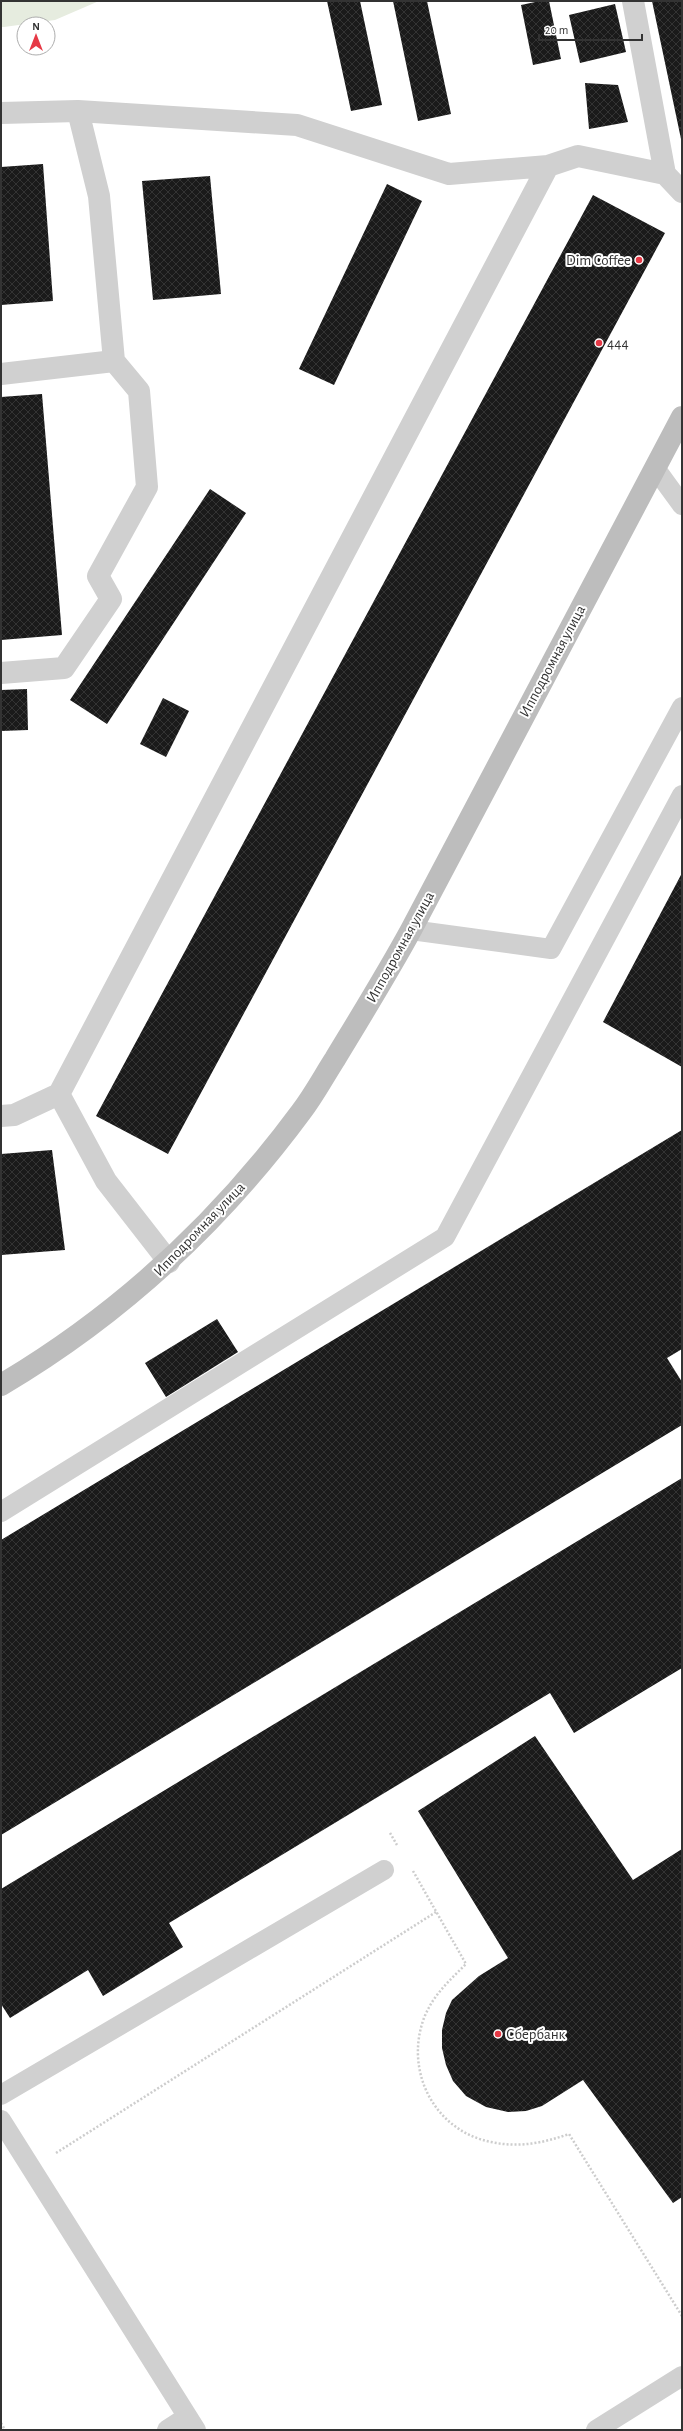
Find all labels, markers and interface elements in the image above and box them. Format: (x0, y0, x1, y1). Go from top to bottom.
north arrow (16, 16, 56, 56)
scale bar (539, 16, 642, 42)
text: N (32, 21, 40, 32)
text: 20 m (545, 24, 568, 36)
place label: Dim Coffee (566, 253, 631, 268)
marker: Dim Coffee (634, 255, 644, 265)
place label: 444 (607, 336, 629, 351)
marker: 444 (594, 338, 604, 348)
street label: Ипподромная улица (517, 603, 588, 720)
street label: Ипподромная улица (364, 889, 437, 1005)
street label: Ипподромная улица (151, 1179, 248, 1279)
place label: Сбербанк (506, 2027, 566, 2042)
marker: Сбербанк (493, 2029, 503, 2039)

